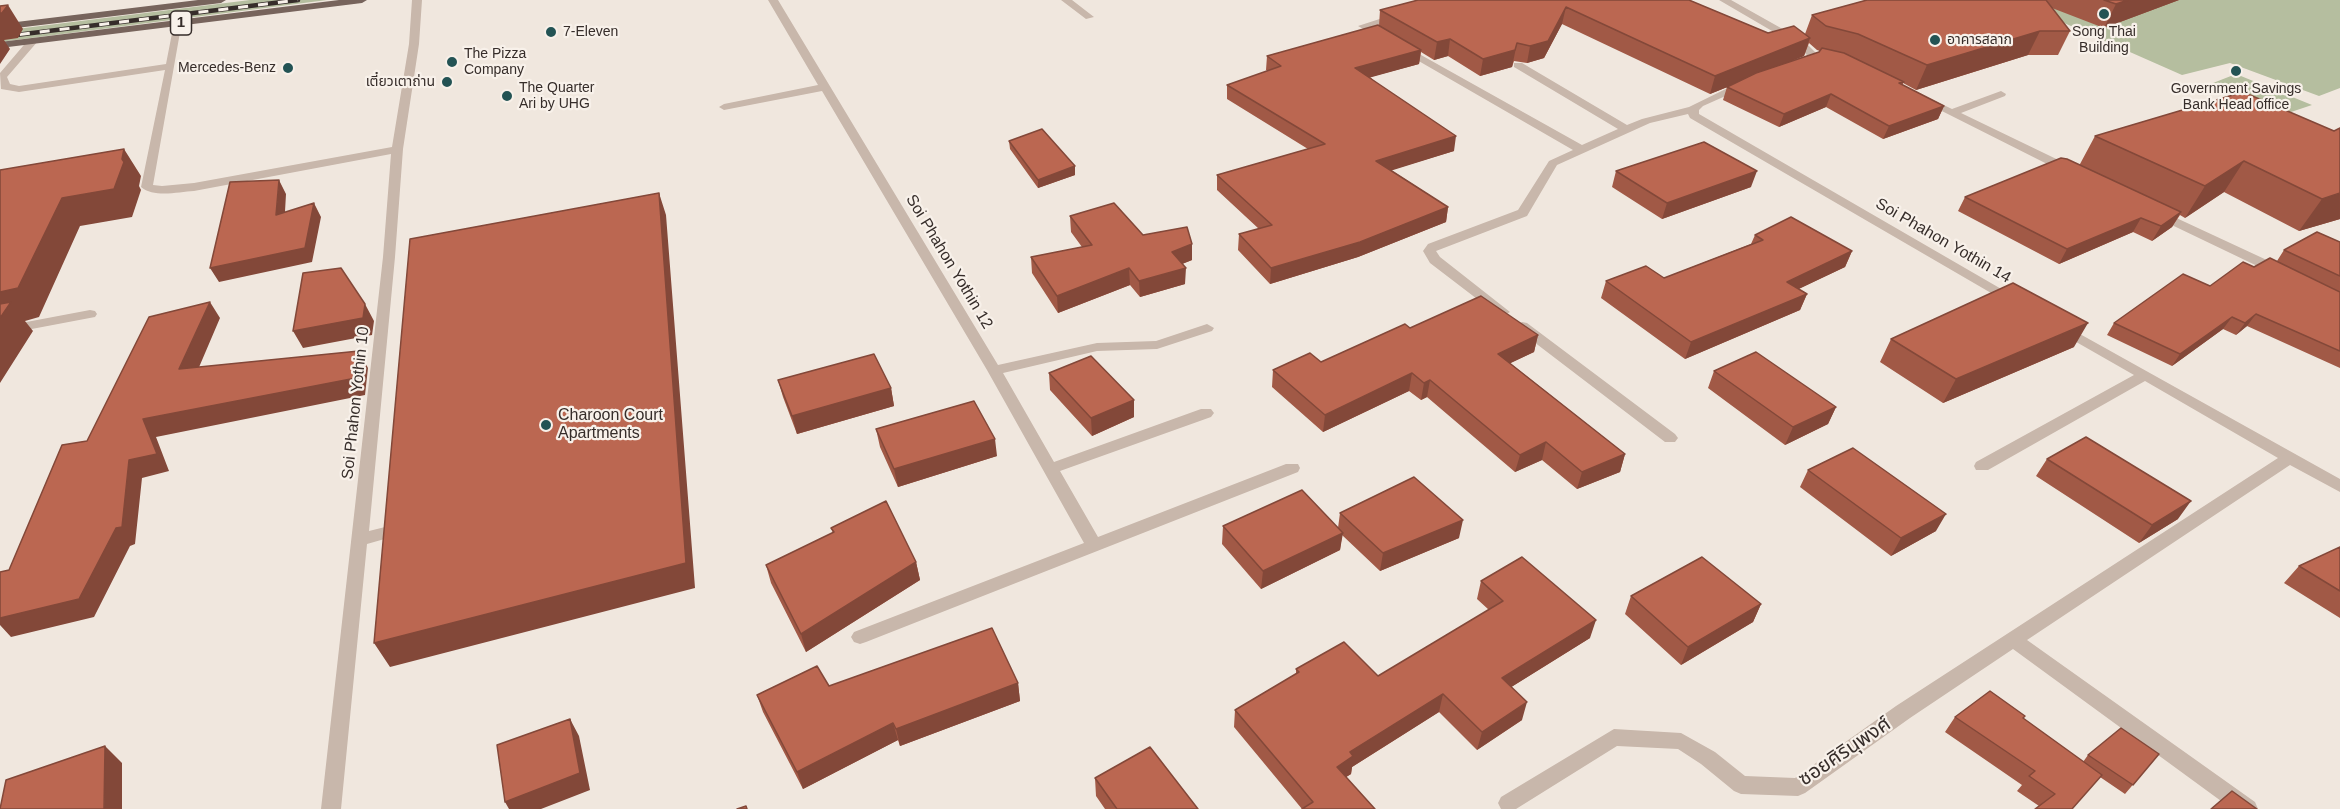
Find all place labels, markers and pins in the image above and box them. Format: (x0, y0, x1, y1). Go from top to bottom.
marker: Song Thai Building (2097, 7, 2111, 21)
place label: 7-Eleven (563, 24, 618, 40)
place label: Song Thai Building (2072, 24, 2136, 56)
marker: 7-Eleven (544, 25, 558, 39)
place label: อาคารสลาก (1947, 32, 2012, 48)
marker: อาคารสลาก (1928, 33, 1942, 47)
place label: The Pizza Company (464, 46, 526, 78)
marker: The Pizza Company (445, 55, 459, 69)
place label: Mercedes-Benz (178, 60, 276, 76)
marker: Mercedes-Benz (281, 61, 295, 75)
marker: Government Savings Bank Head office (2229, 64, 2243, 78)
place label: เตี๋ยวเตาถ่าน (366, 74, 435, 90)
marker: เตี๋ยวเตาถ่าน (440, 75, 454, 89)
place label: The Quarter Ari by UHG (519, 80, 594, 112)
place label: Government Savings Bank Head office (2171, 81, 2301, 114)
marker: The Quarter Ari by UHG (500, 89, 514, 103)
place label: Charoon Court Apartments (558, 406, 663, 444)
marker: Charoon Court Apartments (539, 418, 553, 432)

